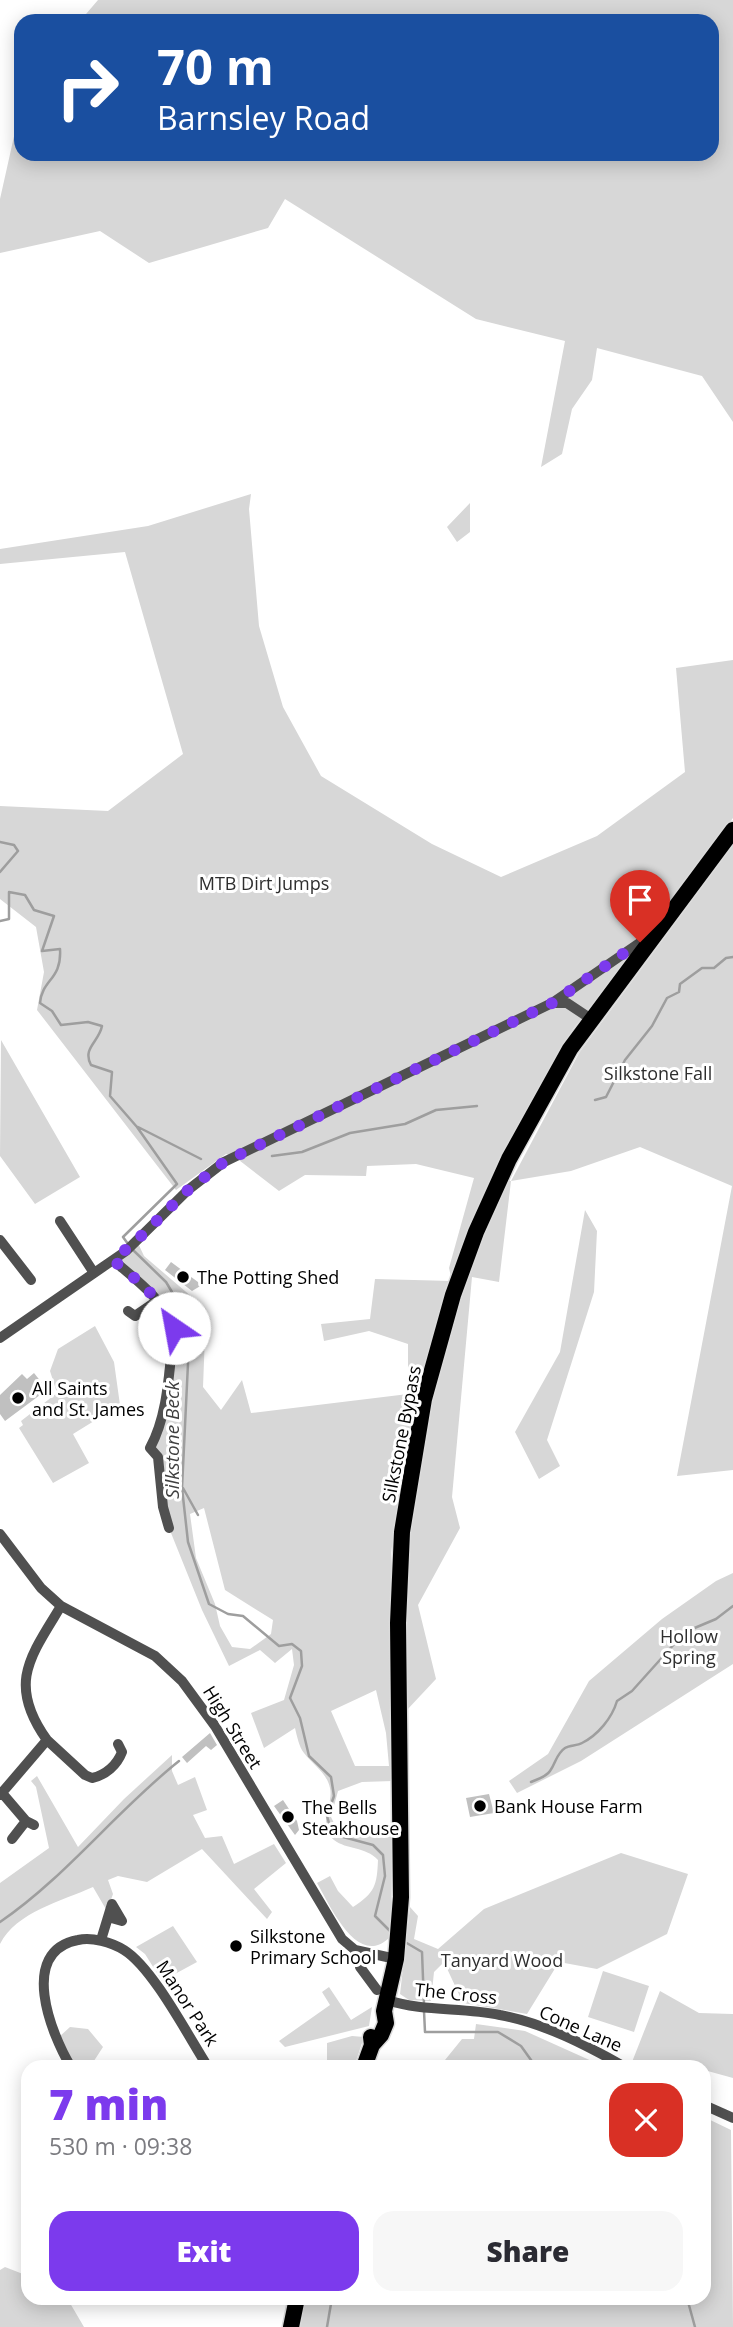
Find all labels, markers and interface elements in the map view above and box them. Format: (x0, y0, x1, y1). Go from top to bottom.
text: 70 m (157, 33, 274, 99)
icon: right (42, 42, 133, 133)
text: Barnsley Road (157, 96, 370, 139)
pin (610, 870, 670, 942)
park label: MTB Dirt Jumps (199, 871, 329, 895)
icon: arrive (621, 881, 659, 919)
park label: Silkstone Fall (604, 1061, 712, 1085)
place label: The Potting Shed (197, 1265, 339, 1289)
marker: The Potting Shed (175, 1269, 191, 1285)
position arrow (137, 1291, 211, 1365)
street label: Silkstone Bypass (376, 1364, 426, 1504)
place label: All Saints and St. James (32, 1376, 145, 1421)
water label: Silkstone Beck (159, 1380, 185, 1499)
marker: All Saints and St. James (10, 1390, 26, 1406)
park label: Hollow Spring (660, 1624, 718, 1669)
street label: High Street (198, 1681, 268, 1773)
place label: Bank House Farm (494, 1794, 643, 1818)
place label: The Bells Steakhouse (302, 1795, 399, 1840)
marker: Bank House Farm (472, 1798, 488, 1814)
marker: The Bells Steakhouse (280, 1809, 296, 1825)
place label: Silkstone Primary School (250, 1924, 376, 1969)
marker: Silkstone Primary School (228, 1938, 244, 1954)
park label: Tanyard Wood (441, 1948, 563, 1972)
street label: Manor Park (151, 1955, 225, 2051)
street label: The Cross (414, 1977, 498, 2009)
street label: Cone Lane (536, 1999, 626, 2057)
text: 7 min (49, 2075, 168, 2132)
button: close (609, 2083, 683, 2157)
text: 530 m · 09:38 (49, 2130, 192, 2162)
button: Exit (49, 2211, 359, 2291)
button: Share (373, 2211, 683, 2291)

